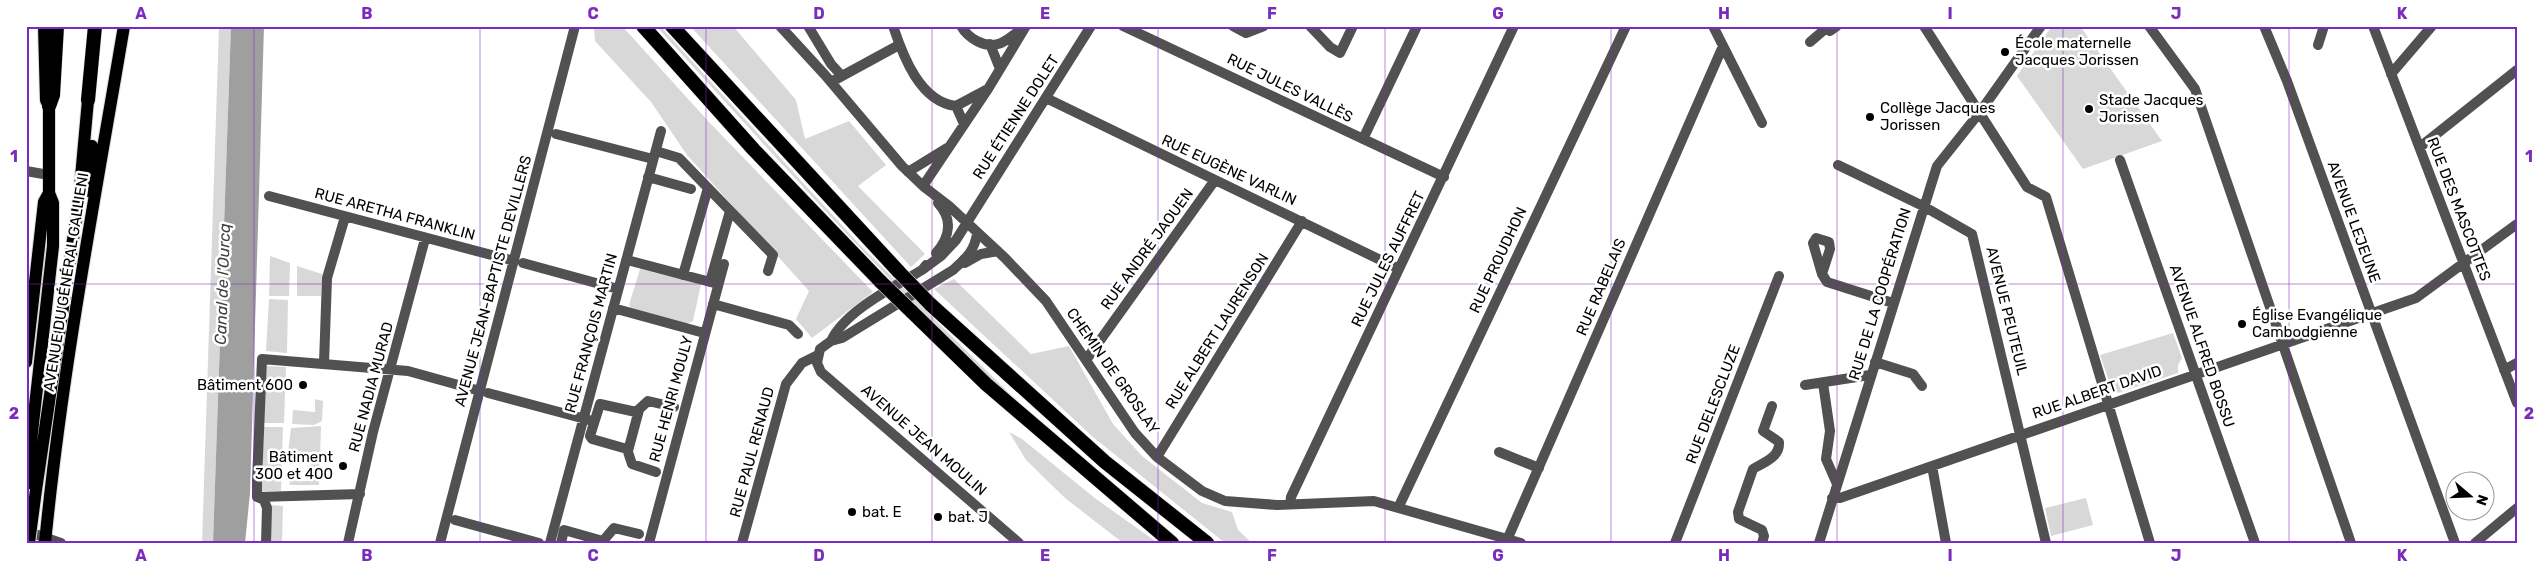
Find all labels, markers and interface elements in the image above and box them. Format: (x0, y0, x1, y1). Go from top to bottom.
text: A (135, 4, 147, 23)
text: B (361, 4, 373, 23)
text: C (587, 4, 599, 23)
text: D (813, 4, 825, 23)
text: E (1040, 4, 1050, 23)
text: F (1267, 4, 1277, 23)
text: G (1492, 4, 1504, 23)
text: H (1718, 4, 1730, 23)
text: I (1947, 4, 1953, 23)
text: J (2171, 4, 2181, 23)
text: K (2397, 4, 2408, 23)
place label: École maternelle Jacques Jorissen (2015, 34, 2139, 69)
marker: École maternelle Jacques Jorissen (1999, 46, 2011, 58)
street label: RUE JULES VALLÈS (1224, 50, 1356, 126)
street label: RUE ÉTIENNE DOLET (969, 51, 1063, 182)
place label: Stade Jacques Jorissen (2099, 91, 2204, 126)
place label: Collège Jacques Jorissen (1880, 99, 1996, 134)
marker: Stade Jacques Jorissen (2083, 103, 2095, 115)
marker: Collège Jacques Jorissen (1864, 111, 1876, 123)
street label: RUE EUGÈNE VARLIN (1159, 131, 1299, 209)
street label: RUE DES MASCOTTES (2423, 135, 2495, 283)
text: 1 (10, 147, 18, 166)
text: 1 (2525, 147, 2533, 166)
street label: AVENUE JEAN-BAPTISTE DEVILLERS (451, 153, 535, 409)
street label: AVENUE LEJEUNE (2324, 159, 2384, 285)
street label: AVENUE DU GÉNÉRAL GALLIENI (40, 171, 92, 393)
street label: RUE ARETHA FRANKLIN (313, 184, 477, 244)
street label: RUE ANDRÉ JAOUEN (1097, 185, 1197, 313)
street label: RUE JULES AUFFRET (1347, 188, 1429, 330)
street label: RUE PROUDHON (1466, 204, 1530, 316)
street label: RUE DE LA COOPÉRATION (1845, 206, 1915, 382)
water label: Canal de l'Ourcq (211, 222, 234, 345)
street label: RUE RABELAIS (1572, 236, 1630, 338)
street label: AVENUE PEUTEUIL (1982, 245, 2032, 378)
street label: RUE ALBERT LAURENSON (1162, 250, 1272, 412)
street label: RUE FRANÇOIS MARTIN (561, 251, 621, 415)
street label: AVENUE ALFRED BOSSU (2166, 262, 2238, 430)
street label: CHEMIN DE GROSLAY (1063, 305, 1163, 438)
place label: Église Evangélique Cambodgienne (2252, 306, 2382, 341)
marker: Église Evangélique Cambodgienne (2236, 318, 2248, 330)
street label: RUE NADIA MURAD (345, 320, 397, 454)
street label: RUE HENRI MOULY (645, 334, 697, 464)
street label: RUE DELESCLUZE (1682, 342, 1744, 466)
street label: RUE ALBERT DAVID (2030, 361, 2164, 423)
place label: Bâtiment 600 (197, 376, 293, 394)
marker: Bâtiment 600 (297, 379, 309, 391)
street label: AVENUE JEAN MOULIN (858, 381, 990, 499)
street label: RUE PAUL RENAUD (726, 385, 778, 519)
text: 2 (9, 404, 19, 423)
text: 2 (2524, 404, 2534, 423)
place label: Bâtiment 300 et 400 (255, 448, 333, 483)
marker: Bâtiment 300 et 400 (337, 460, 349, 472)
north arrow (2446, 472, 2496, 522)
text: N (2472, 493, 2491, 508)
place label: bat. E (862, 503, 902, 521)
marker: bat. E (846, 506, 858, 518)
place label: bat. J (948, 508, 988, 526)
marker: bat. J (932, 511, 944, 523)
text: A (135, 546, 147, 565)
text: B (361, 546, 373, 565)
text: C (587, 546, 599, 565)
text: D (813, 546, 825, 565)
text: E (1040, 546, 1050, 565)
text: F (1267, 546, 1277, 565)
text: G (1492, 546, 1504, 565)
text: H (1718, 546, 1730, 565)
text: I (1947, 546, 1953, 565)
text: J (2171, 546, 2181, 565)
text: K (2397, 546, 2408, 565)

